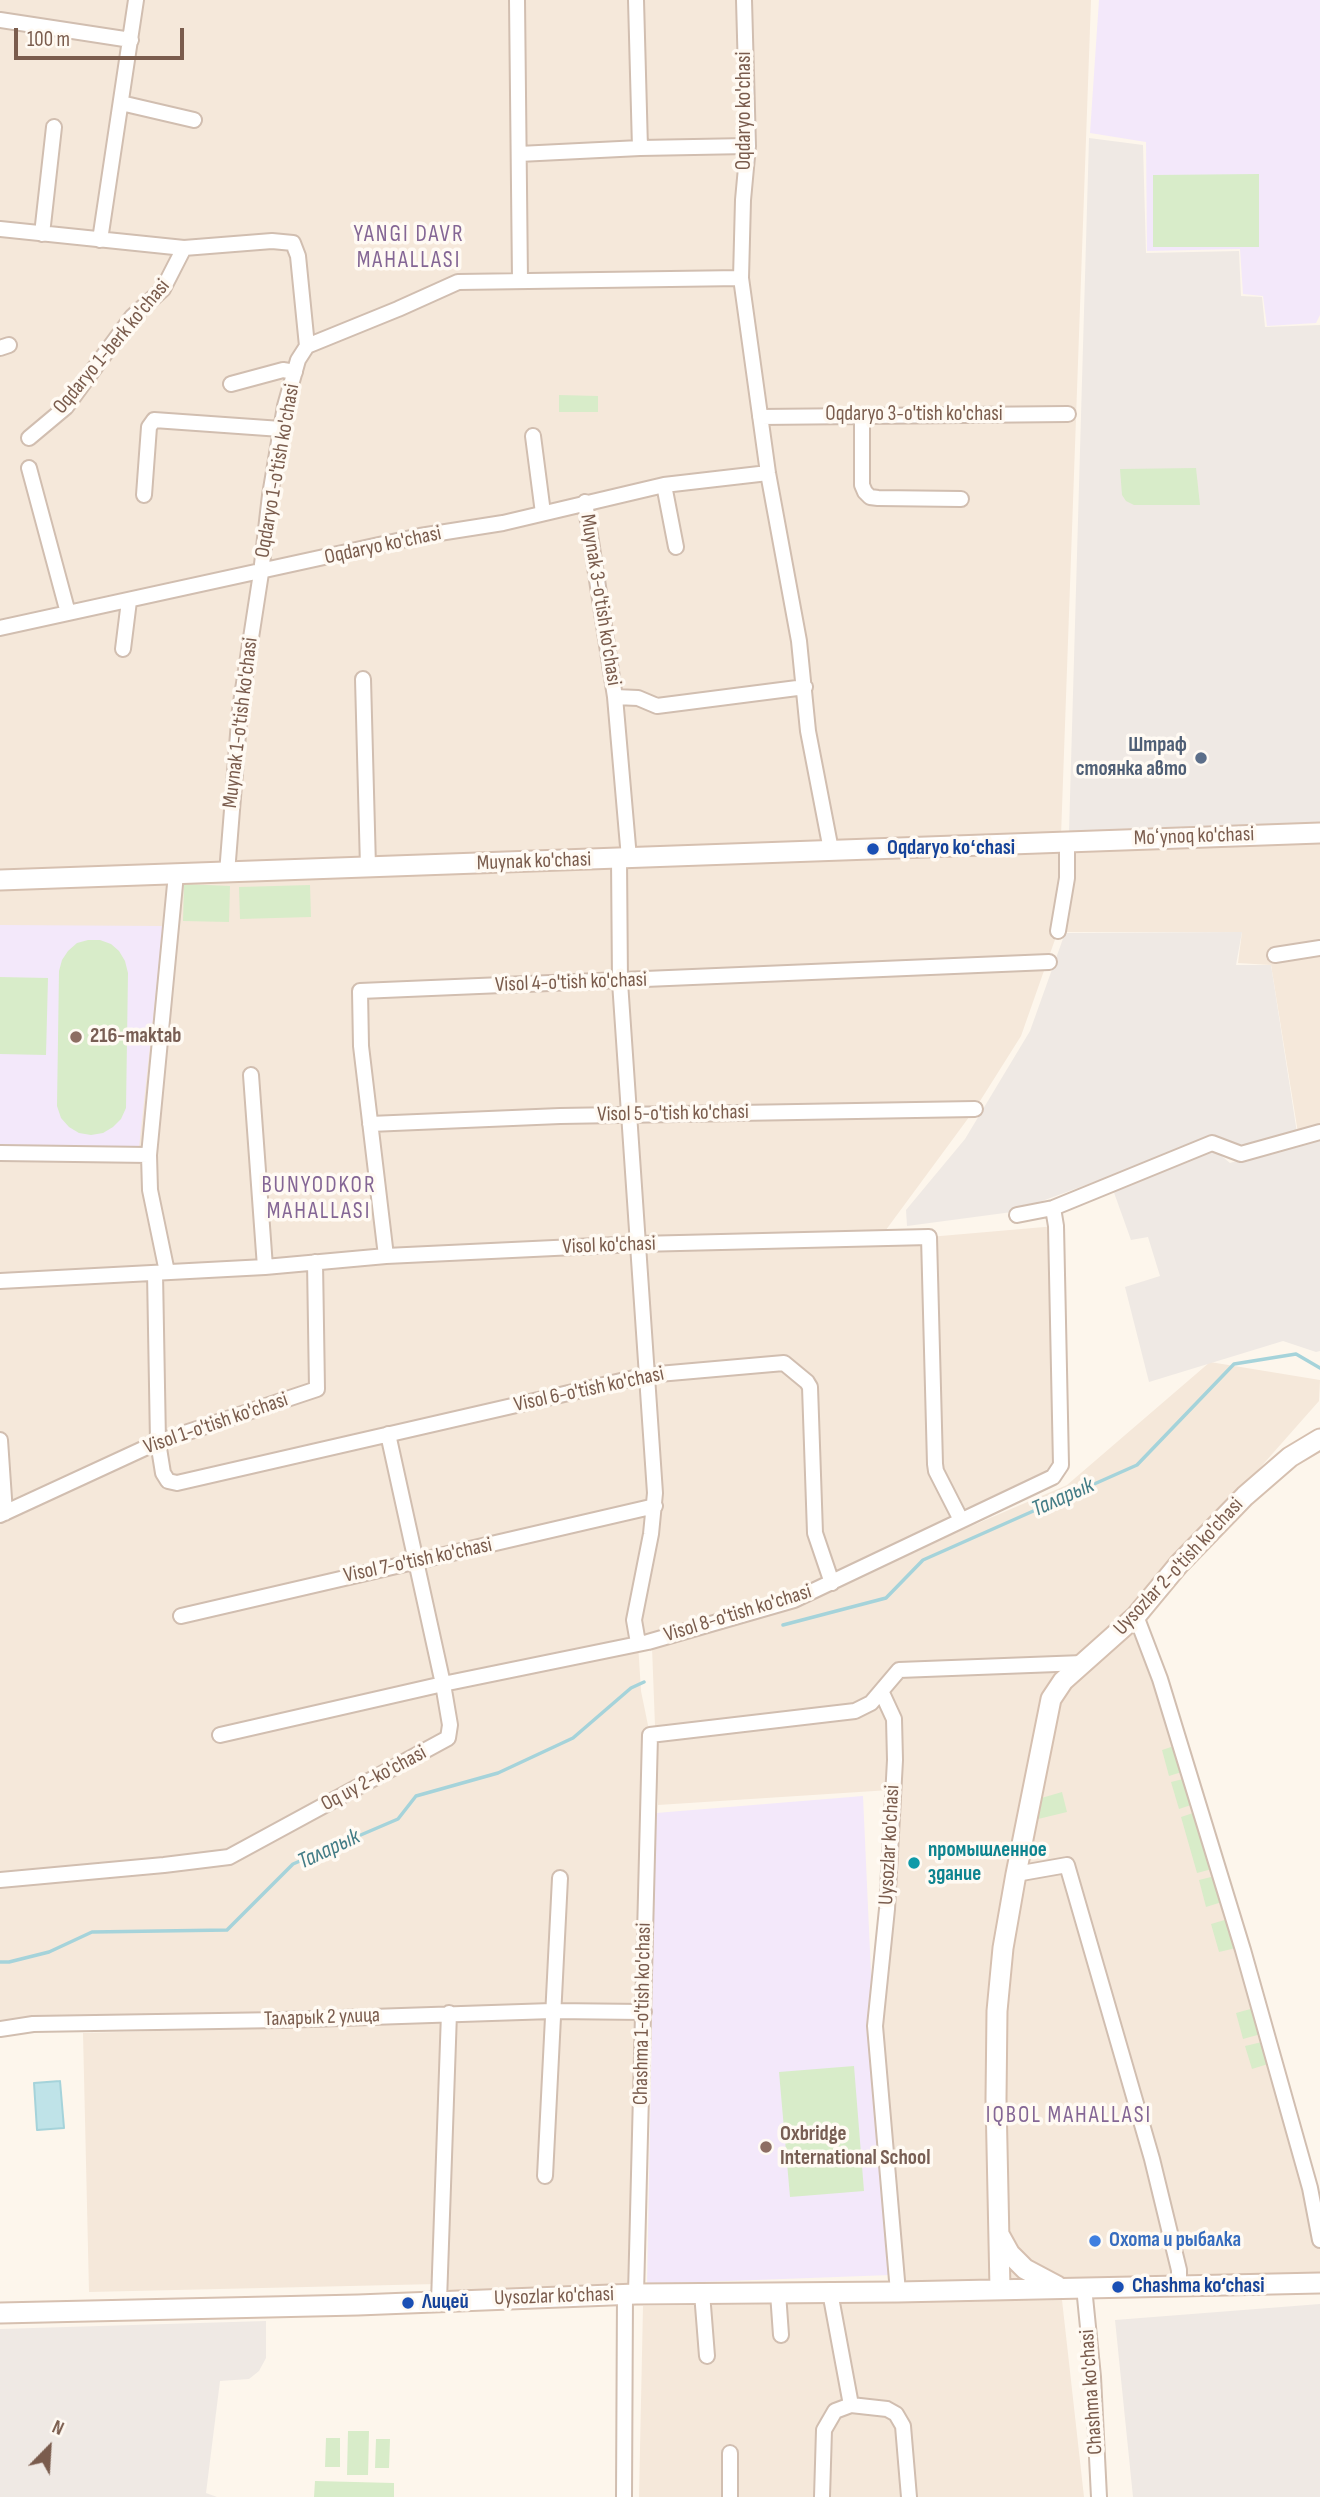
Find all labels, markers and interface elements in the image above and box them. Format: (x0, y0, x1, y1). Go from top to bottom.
scale bar (18, 14, 187, 58)
text: 100 m (27, 27, 70, 52)
street label: Oqdaryo ko'chasi (732, 52, 758, 170)
district label: YANGI DAVR MAHALLASI (355, 221, 463, 275)
street label: Oqdaryo 1-berk ko'chasi (48, 274, 176, 420)
street label: Oqdaryo 1-o'tish ko'chasi (250, 382, 306, 560)
street label: Oqdaryo 3-o'tish ko'chasi (825, 402, 1003, 428)
street label: Muynak 3-o'tish ko'chasi (574, 513, 626, 687)
street label: Oqdaryo ko'chasi (322, 521, 444, 571)
street label: Muynak 1-o'tish ko'chasi (218, 636, 264, 810)
place label: Штраф стоянка авто (1076, 733, 1187, 783)
marker: Штраф стоянка авто (1193, 750, 1209, 766)
street label: Moʻynoq ko'chasi (1133, 822, 1255, 852)
place label: Oqdaryo koʻchasi (887, 836, 1015, 862)
marker: Oqdaryo koʻchasi (865, 841, 881, 857)
street label: Muynak ko'chasi (476, 847, 592, 877)
street label: Visol 4-o'tish ko'chasi (495, 968, 647, 998)
place label: 216-maktab (90, 1024, 181, 1050)
marker: 216-maktab (68, 1029, 84, 1045)
street label: Visol 5-o'tish ko'chasi (597, 1100, 749, 1128)
district label: BUNYODKOR MAHALLASI (263, 1172, 375, 1226)
street label: Visol ko'chasi (562, 1232, 656, 1260)
street label: Visol 6-o'tish ko'chasi (512, 1362, 666, 1418)
street label: Visol 1-o'tish ko'chasi (141, 1388, 291, 1460)
water label: Таларык (1028, 1472, 1098, 1524)
street label: Uysozlar 2-o'tish ko'chasi (1109, 1493, 1249, 1641)
street label: Visol 7-o'tish ko'chasi (342, 1533, 494, 1589)
street label: Visol 8-o'tish ko'chasi (661, 1580, 815, 1648)
street label: Oq uy 2-ko'chasi (317, 1741, 431, 1817)
street label: Uysozlar ko'chasi (874, 1784, 906, 1906)
water label: Таларык (294, 1824, 364, 1876)
place label: промышленное здание (928, 1838, 1047, 1888)
marker: промышленное здание (906, 1855, 922, 1871)
street label: Chashma 1-o'tish ko'chasi (629, 1923, 657, 2105)
street label: Таларык 2 улица (264, 2003, 380, 2033)
district label: IQBOL MAHALLASI (988, 2102, 1150, 2130)
place label: Oxbridge International School (780, 2122, 930, 2172)
marker: Oxbridge International School (758, 2139, 774, 2155)
place label: Охота и рыбалка (1109, 2228, 1241, 2254)
marker: Охота и рыбалка (1087, 2233, 1103, 2249)
place label: Chashma ko‘chasi (1132, 2274, 1265, 2300)
marker: Chashma ko‘chasi (1110, 2279, 1126, 2295)
street label: Uysozlar ko'chasi (494, 2282, 614, 2312)
place label: Лицей (422, 2290, 469, 2316)
marker: Лицей (400, 2295, 416, 2311)
street label: Chashma ko'chasi (1075, 2329, 1109, 2455)
north arrow (14, 2413, 84, 2483)
text: N (48, 2416, 67, 2441)

